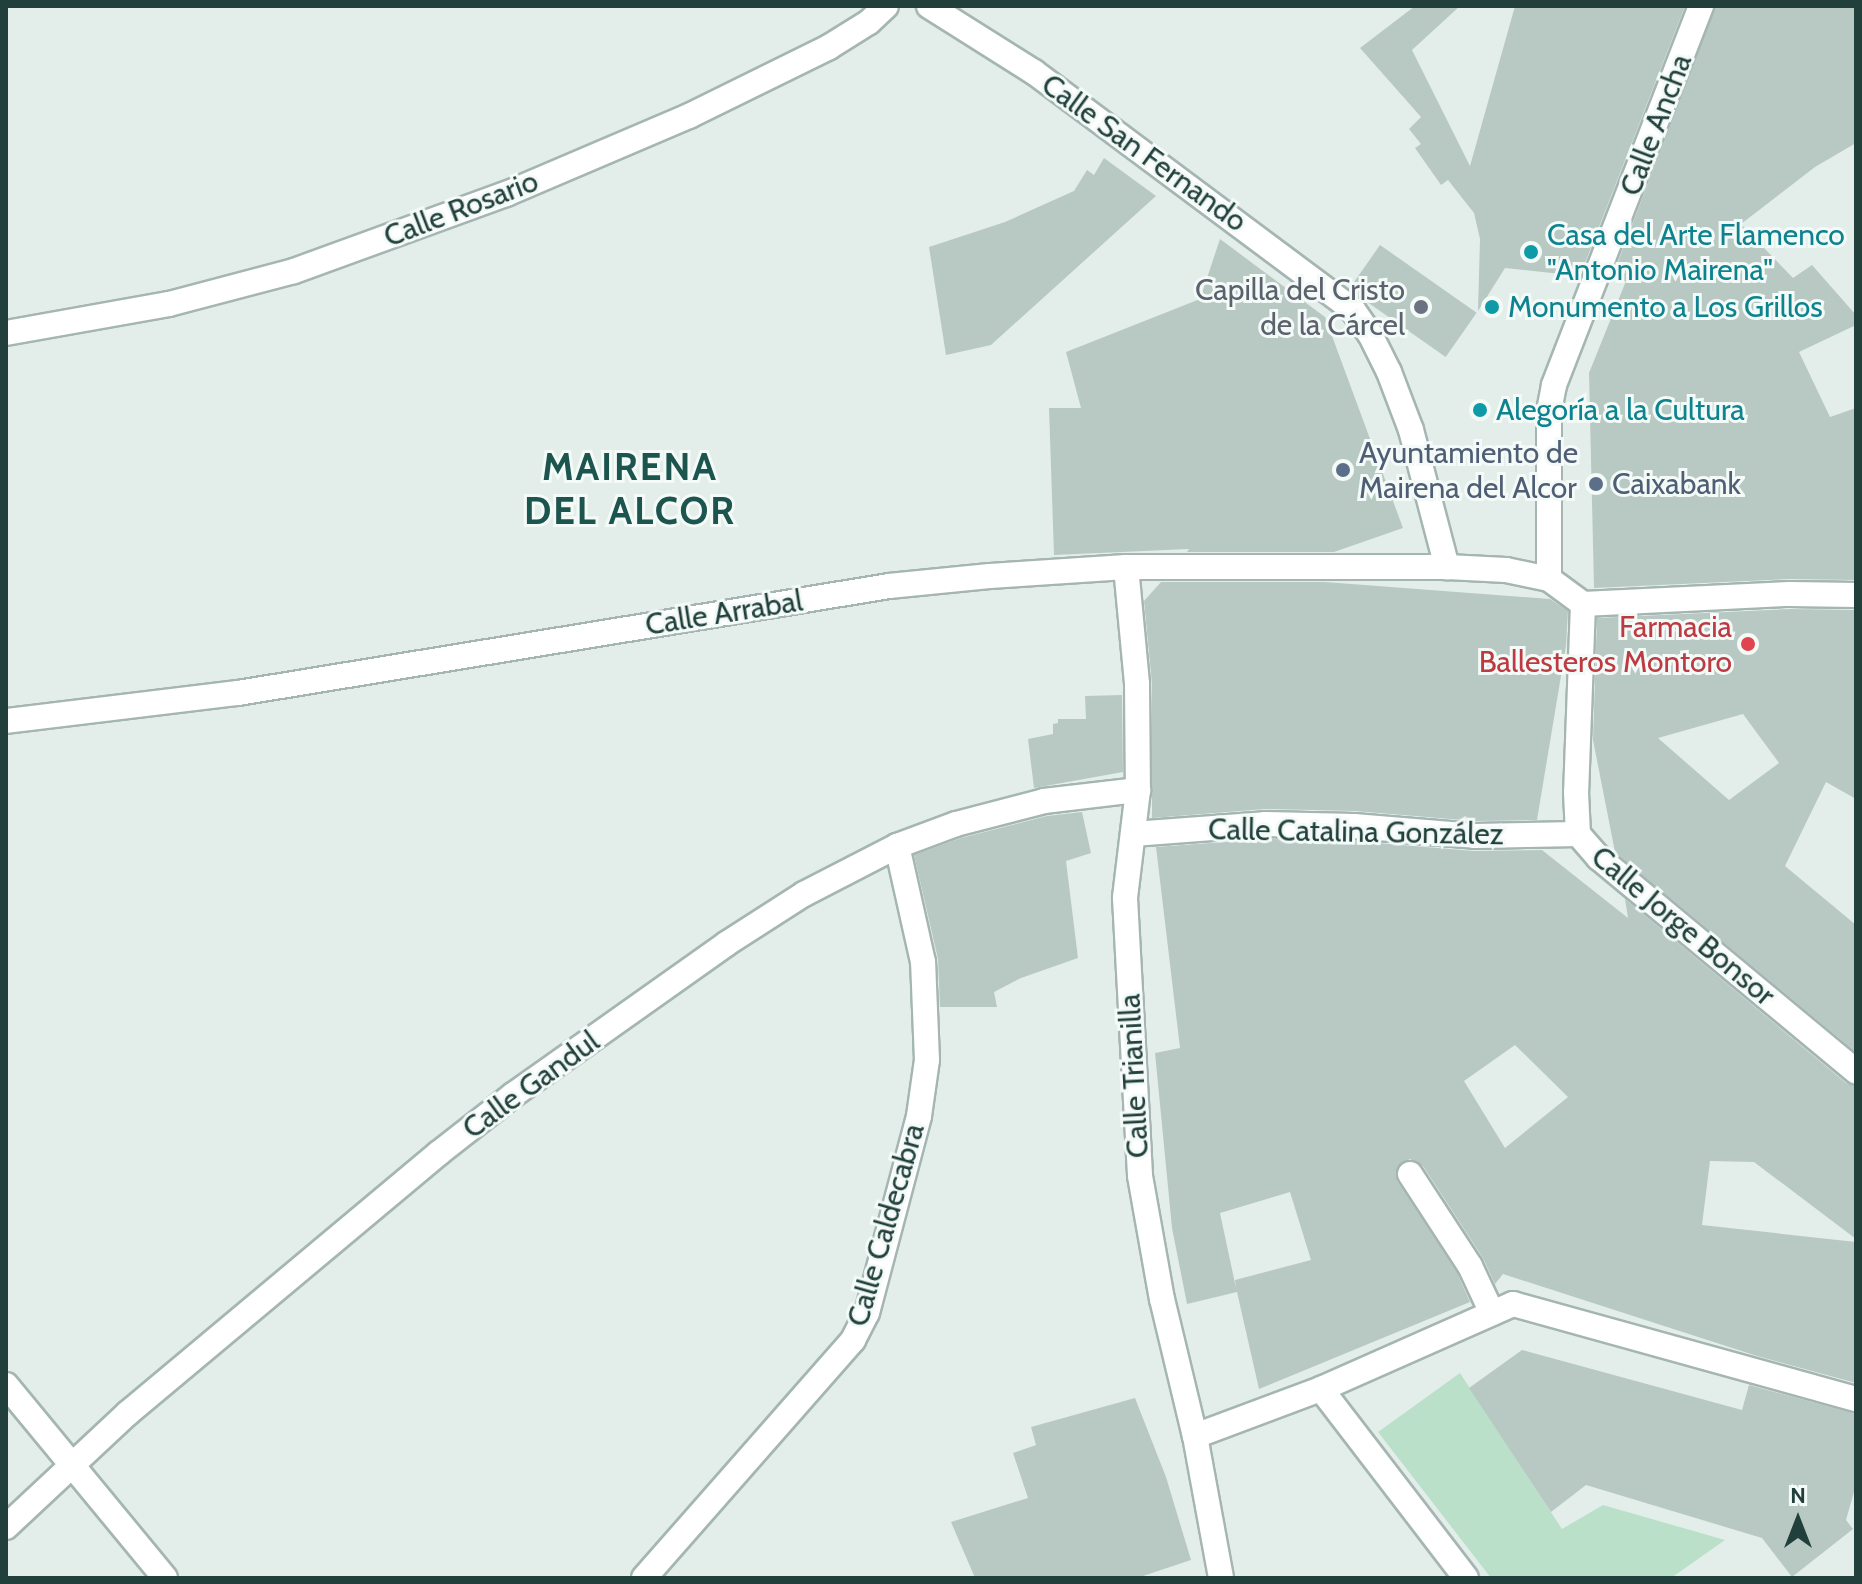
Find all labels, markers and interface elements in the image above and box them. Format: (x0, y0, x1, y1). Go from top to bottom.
street label: Calle Ancha (1613, 49, 1699, 201)
street label: Calle San Fernando (1034, 67, 1254, 239)
street label: Calle Rosario (379, 163, 543, 255)
place label: Casa del Arte Flamenco "Antonio Mairena" (1547, 217, 1845, 288)
marker: Casa del Arte Flamenco "Antonio Mairena" (1522, 243, 1540, 261)
place label: Capilla del Cristo de la Cárcel (1195, 272, 1405, 342)
place label: Monumento a Los Grillos (1508, 289, 1823, 325)
marker: Capilla del Cristo de la Cárcel (1412, 298, 1430, 316)
marker: Monumento a Los Grillos (1483, 298, 1501, 316)
place label: Alegoría a la Cultura (1496, 392, 1745, 428)
marker: Alegoría a la Cultura (1471, 401, 1489, 419)
place label: Ayuntamiento de Mairena del Alcor (1359, 435, 1578, 506)
district label: MAIRENA DEL ALCOR (524, 444, 736, 534)
marker: Ayuntamiento de Mairena del Alcor (1334, 461, 1352, 479)
place label: Caixabank (1612, 466, 1741, 502)
marker: Caixabank (1587, 475, 1605, 493)
street label: Calle Arrabal (643, 583, 805, 643)
place label: Farmacia Ballesteros Montoro (1479, 609, 1732, 680)
marker: Farmacia Ballesteros Montoro (1739, 635, 1757, 653)
street label: Calle Catalina González (1208, 811, 1504, 853)
street label: Calle Jorge Bonsor (1584, 839, 1782, 1013)
street label: Calle Trianilla (1112, 993, 1156, 1159)
street label: Calle Gandul (456, 1023, 606, 1147)
street label: Calle Caldecabra (840, 1120, 932, 1330)
north arrow (1758, 1480, 1838, 1560)
text: N (1790, 1482, 1806, 1509)

